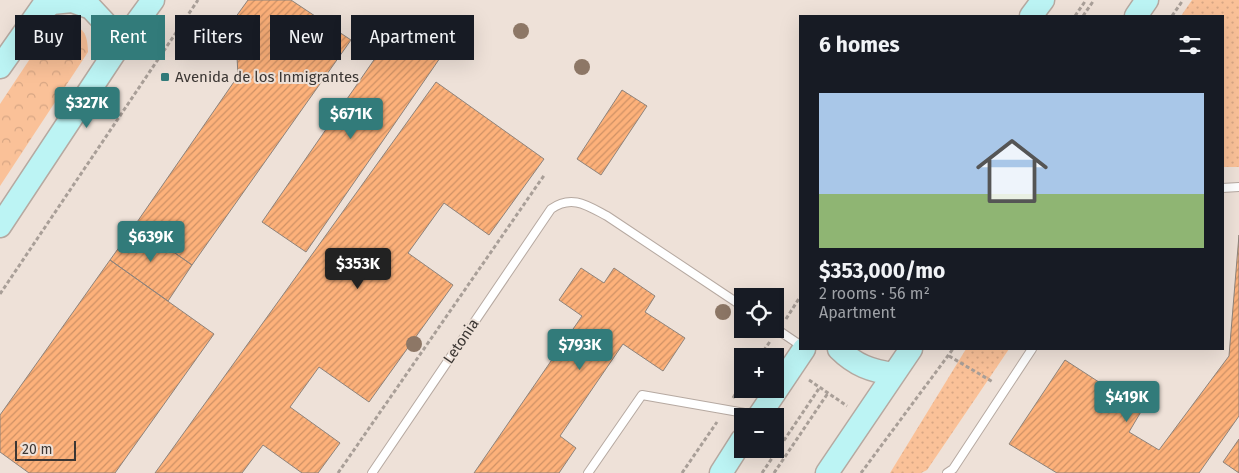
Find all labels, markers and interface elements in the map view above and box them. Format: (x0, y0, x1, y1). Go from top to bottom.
chip: Buy (15, 15, 81, 60)
chip: Rent (91, 15, 165, 60)
chip: Filters (175, 15, 260, 60)
chip: New (270, 15, 341, 60)
chip: Apartment (351, 15, 474, 60)
icon: filters (1176, 31, 1204, 59)
text: 6 homes (819, 32, 900, 58)
place label: Avenida de los Inmigrantes (175, 68, 359, 86)
marker: Avenida de los Inmigrantes (159, 71, 171, 83)
pin: $327K (52, 86, 122, 129)
text: $327K (66, 93, 108, 112)
pin: $671K (316, 98, 386, 140)
text: $671K (330, 104, 372, 123)
icon: home (967, 126, 1057, 216)
pin: $639K (116, 220, 186, 263)
text: $639K (129, 227, 173, 246)
pin: $353K (323, 248, 393, 290)
text: $353K (336, 254, 380, 273)
text: $353,000/mo (819, 258, 945, 284)
text: 2 rooms · 56 m² (819, 284, 930, 303)
map controls (734, 288, 784, 458)
button: locate (734, 288, 784, 338)
text: Apartment (819, 303, 896, 322)
street label: Letonia (439, 315, 483, 367)
pin: $793K (545, 328, 615, 371)
text: $793K (559, 335, 601, 354)
button: + (734, 348, 784, 398)
pin: $419K (1092, 380, 1162, 423)
text: $419K (1105, 387, 1149, 406)
button: − (734, 408, 784, 458)
scale bar (15, 438, 76, 461)
text: 20 m (22, 441, 52, 458)

